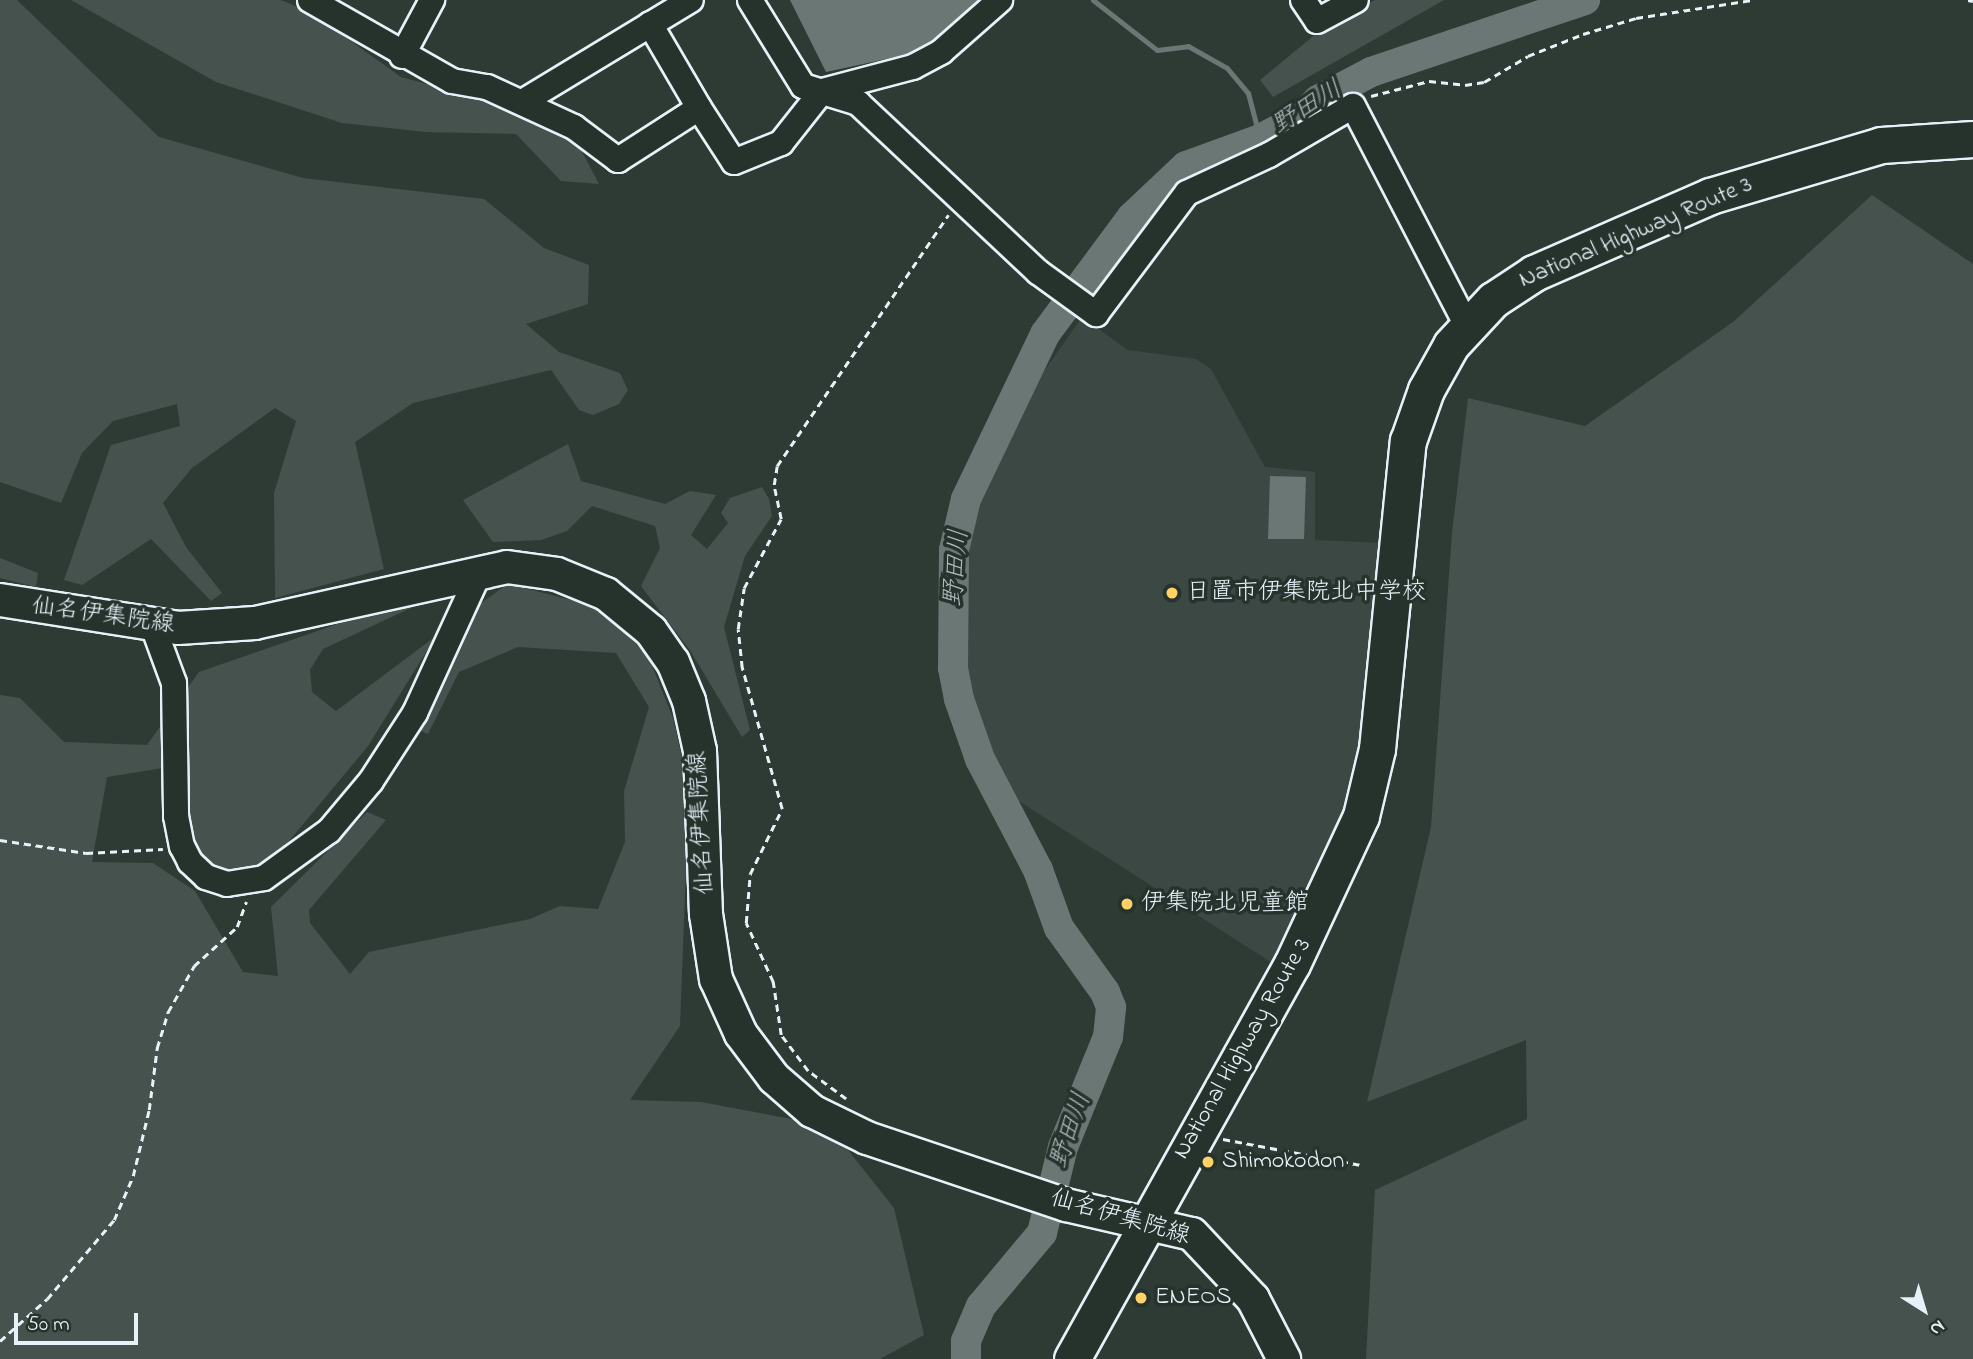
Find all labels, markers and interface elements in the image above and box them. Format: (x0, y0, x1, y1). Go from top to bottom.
water label: 野田川 (1267, 75, 1349, 143)
street label: National Highway Route 3 (1515, 171, 1757, 295)
water label: 野田川 (939, 528, 977, 608)
place label: 日置市伊集院北中学校 (1186, 579, 1426, 607)
marker: 日置市伊集院北中学校 (1164, 585, 1180, 601)
street label: 仙名伊集院線 (30, 592, 176, 640)
street label: 仙名伊集院線 (684, 750, 720, 896)
place label: 伊集院北児童館 (1141, 890, 1309, 918)
marker: 伊集院北児童館 (1119, 896, 1135, 912)
street label: National Highway Route 3 (1168, 933, 1318, 1165)
water label: 野田川 (1045, 1089, 1099, 1173)
place label: Shimokodon (1222, 1148, 1344, 1176)
marker: Shimokodon (1200, 1154, 1216, 1170)
street label: 仙名伊集院線 (1047, 1184, 1193, 1252)
north arrow (1889, 1275, 1959, 1345)
place label: ENEOS (1155, 1284, 1231, 1312)
marker: ENEOS (1133, 1290, 1149, 1306)
scale bar (18, 1300, 142, 1344)
text: 50 m (27, 1310, 70, 1340)
text: N (1924, 1313, 1950, 1342)

